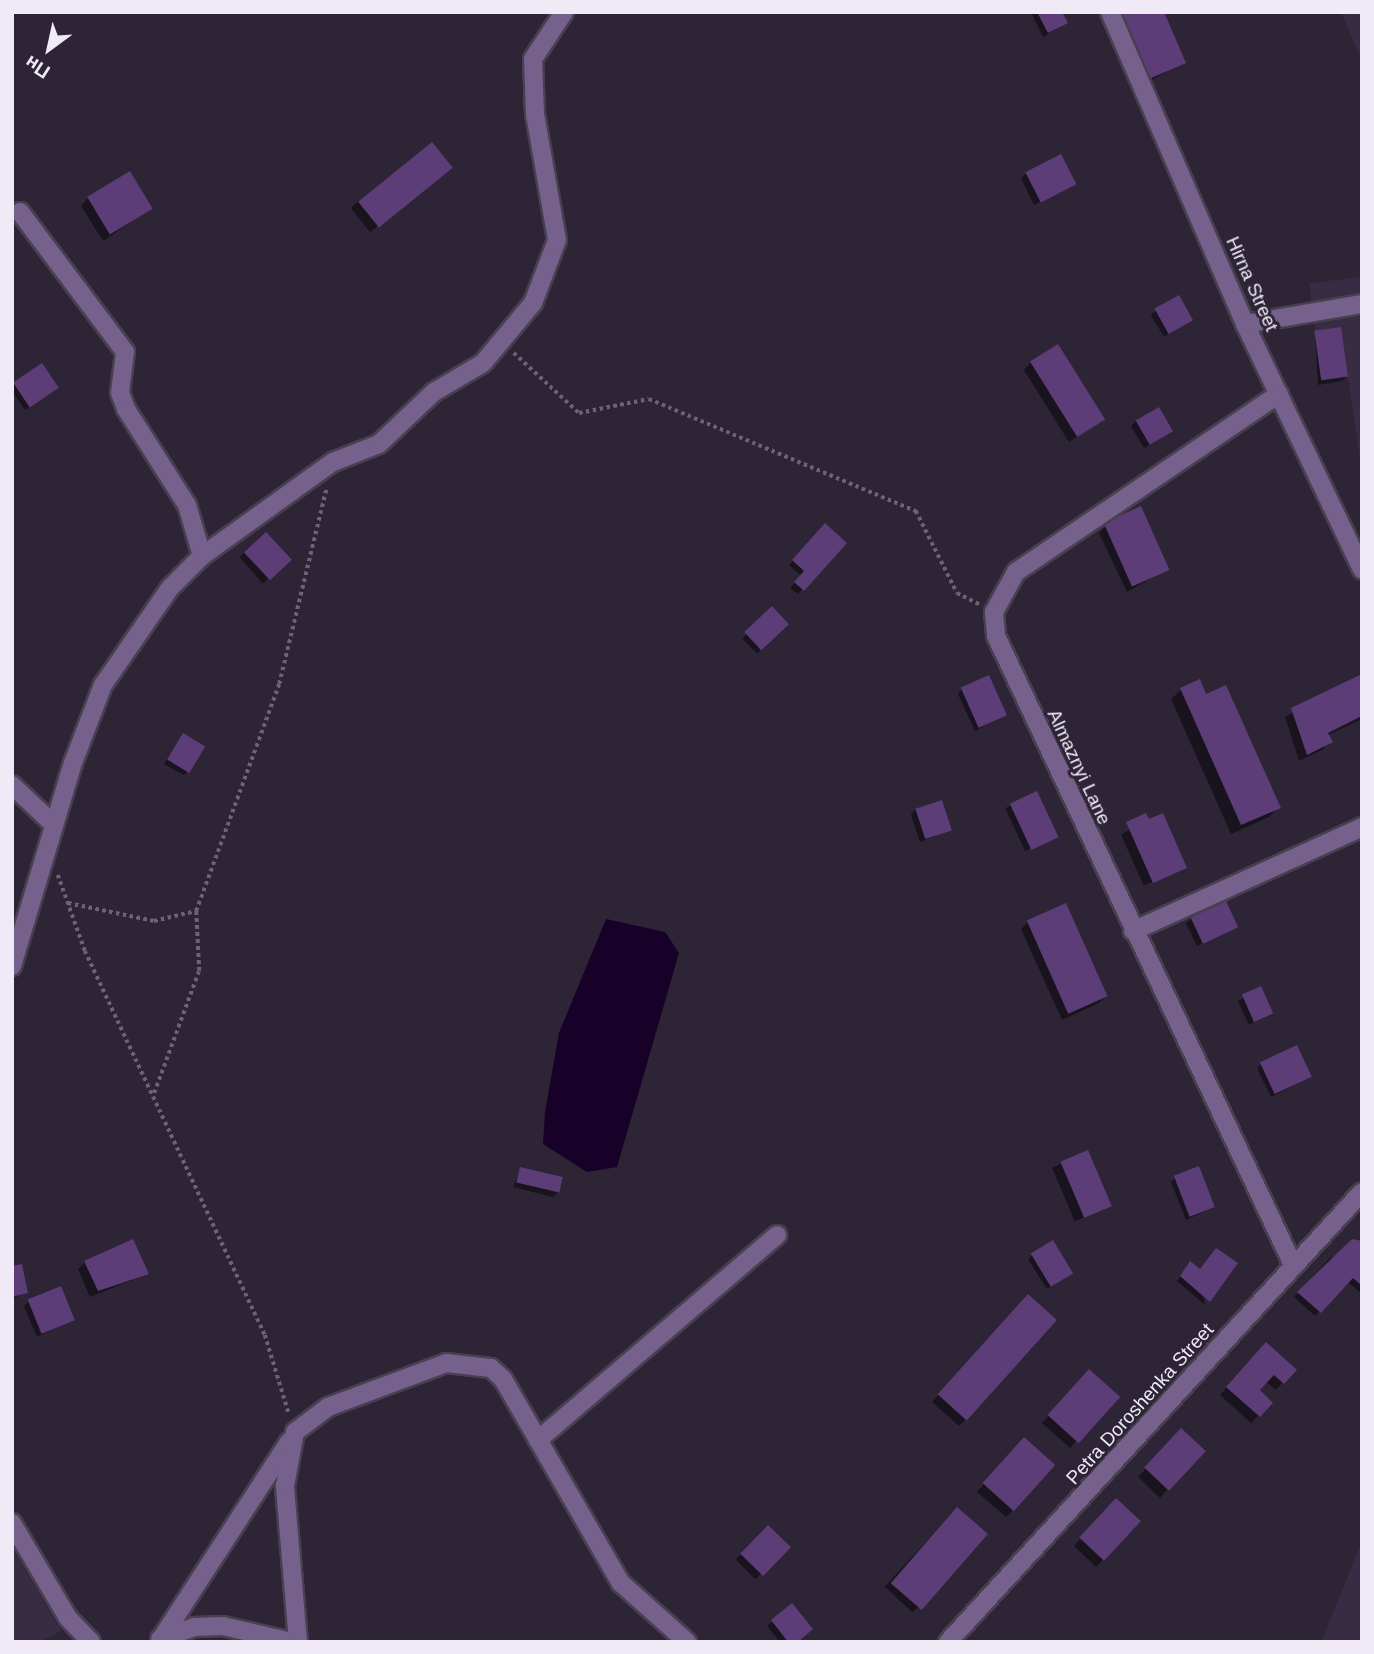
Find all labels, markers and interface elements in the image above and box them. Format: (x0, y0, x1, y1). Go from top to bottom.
north arrow (14, 14, 84, 84)
text: Пн (21, 51, 54, 83)
street label: Hirna Street (1221, 233, 1283, 335)
street label: Almaznyi Lane (1042, 706, 1116, 828)
street label: Petra Doroshenka Street (1062, 1319, 1218, 1489)

